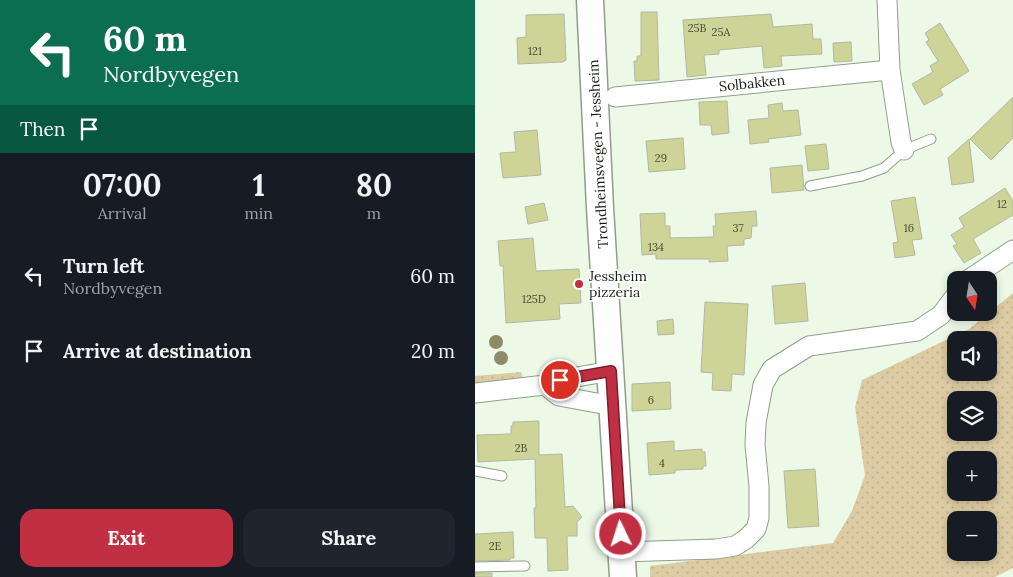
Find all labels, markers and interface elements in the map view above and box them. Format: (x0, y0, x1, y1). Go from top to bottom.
text: 60 m (103, 16, 187, 61)
icon: left (20, 20, 85, 85)
house number: 25B (688, 21, 707, 35)
house number: 25A (712, 25, 732, 39)
house number: 121 (528, 44, 542, 58)
street label: Trondheimsvegen - Jessheim (584, 59, 612, 249)
text: Nordbyvegen (103, 60, 239, 88)
street label: Solbakken (718, 71, 786, 95)
icon: arrive (75, 115, 103, 143)
text: Then (20, 117, 65, 141)
house number: 29 (655, 151, 667, 165)
text: 07:00 (83, 166, 162, 204)
text: 1 (253, 166, 265, 204)
text: 80 (356, 166, 392, 204)
house number: 12 (997, 197, 1007, 211)
text: Arrival (98, 203, 147, 223)
text: min (245, 203, 273, 223)
text: m (367, 203, 381, 223)
house number: 37 (733, 221, 743, 235)
house number: 16 (904, 221, 914, 235)
house number: 134 (648, 240, 664, 254)
text: Turn left (63, 254, 144, 278)
icon: left (20, 262, 48, 290)
text: 60 m (410, 264, 455, 288)
place label: Jessheim pizzeria (588, 267, 647, 301)
north arrow (947, 271, 997, 321)
map controls (947, 271, 997, 561)
text: Nordbyvegen (63, 278, 162, 298)
marker: Jessheim pizzeria (573, 278, 585, 290)
house number: 125D (522, 292, 546, 306)
button: sound (947, 331, 997, 381)
icon: arrive (20, 337, 48, 365)
text: Arrive at destination (63, 339, 252, 363)
text: 20 m (411, 339, 455, 363)
pin (539, 359, 581, 401)
icon: arrive (546, 366, 574, 394)
button: layers (947, 391, 997, 441)
house number: 6 (648, 393, 654, 407)
house number: 2B (515, 441, 528, 455)
button: + (947, 451, 997, 501)
house number: 4 (659, 456, 665, 470)
position arrow (594, 507, 646, 559)
button: Exit (20, 509, 233, 567)
button: Share (243, 509, 455, 567)
button: − (947, 511, 997, 561)
house number: 2E (489, 539, 502, 553)

